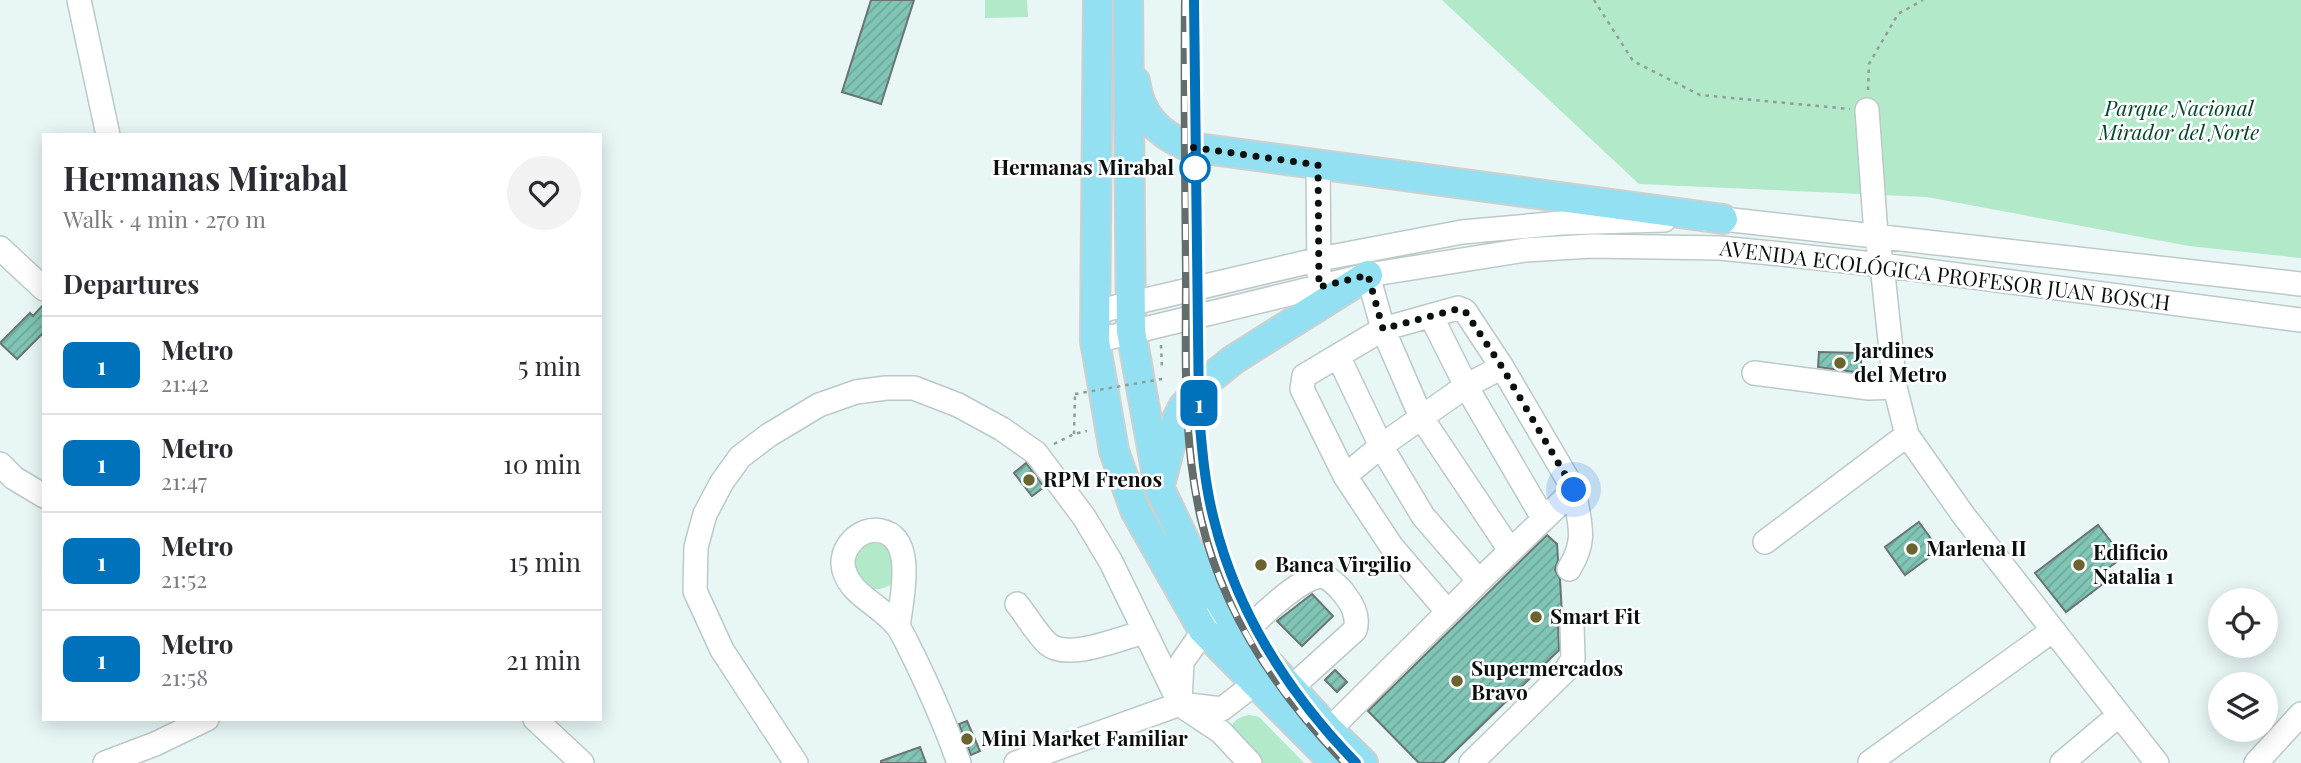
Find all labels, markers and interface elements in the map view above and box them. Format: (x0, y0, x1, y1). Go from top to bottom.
park label: Parque Nacional Mirador del Norte (2098, 93, 2259, 145)
place label: Hermanas Mirabal (993, 152, 1174, 180)
marker: Hermanas Mirabal (1180, 153, 1210, 183)
text: Hermanas Mirabal (63, 155, 348, 199)
button: heart (507, 156, 581, 230)
text: Walk · 4 min · 270 m (63, 203, 266, 234)
street label: AVENIDA ECOLÓGICA PROFESOR JUAN BOSCH (1717, 232, 2172, 316)
text: Departures (63, 266, 199, 301)
text: Metro (161, 332, 233, 367)
place label: Jardines del Metro (1853, 335, 1947, 387)
text: 5 min (518, 348, 581, 383)
text: 1 (97, 349, 106, 381)
marker: Jardines del Metro (1832, 355, 1848, 371)
text: 21:42 (161, 367, 209, 398)
line badge: 1 (1176, 380, 1222, 426)
text: 1 (1194, 387, 1204, 419)
text: Metro (161, 430, 233, 465)
text: 10 min (503, 446, 581, 481)
text: 1 (97, 447, 106, 479)
place label: RPM Frenos (1043, 464, 1162, 492)
text: 21:47 (161, 465, 207, 496)
marker: RPM Frenos (1021, 472, 1037, 488)
your location (1556, 472, 1591, 507)
text: Metro (161, 528, 233, 563)
place label: Marlena II (1926, 533, 2027, 561)
place label: Edificio Natalia 1 (2093, 537, 2174, 589)
marker: Marlena II (1904, 541, 1920, 557)
text: 15 min (509, 544, 581, 579)
text: 1 (97, 545, 106, 577)
place label: Banca Virgilio (1275, 549, 1411, 577)
marker: Banca Virgilio (1253, 557, 1269, 573)
marker: Edificio Natalia 1 (2071, 557, 2087, 573)
text: 21:52 (161, 563, 207, 594)
map controls (2208, 588, 2278, 742)
button: locate (2208, 588, 2278, 658)
place label: Smart Fit (1550, 601, 1641, 629)
marker: Smart Fit (1528, 609, 1544, 625)
text: Metro (161, 626, 233, 661)
text: 21 min (506, 642, 581, 677)
text: 1 (97, 643, 106, 675)
place label: Supermercados Bravo (1471, 653, 1623, 705)
text: 21:58 (161, 661, 208, 692)
button: layers (2208, 672, 2278, 742)
marker: Supermercados Bravo (1449, 673, 1465, 689)
place label: Mini Market Familiar (981, 723, 1188, 751)
marker: Mini Market Familiar (959, 731, 975, 747)

